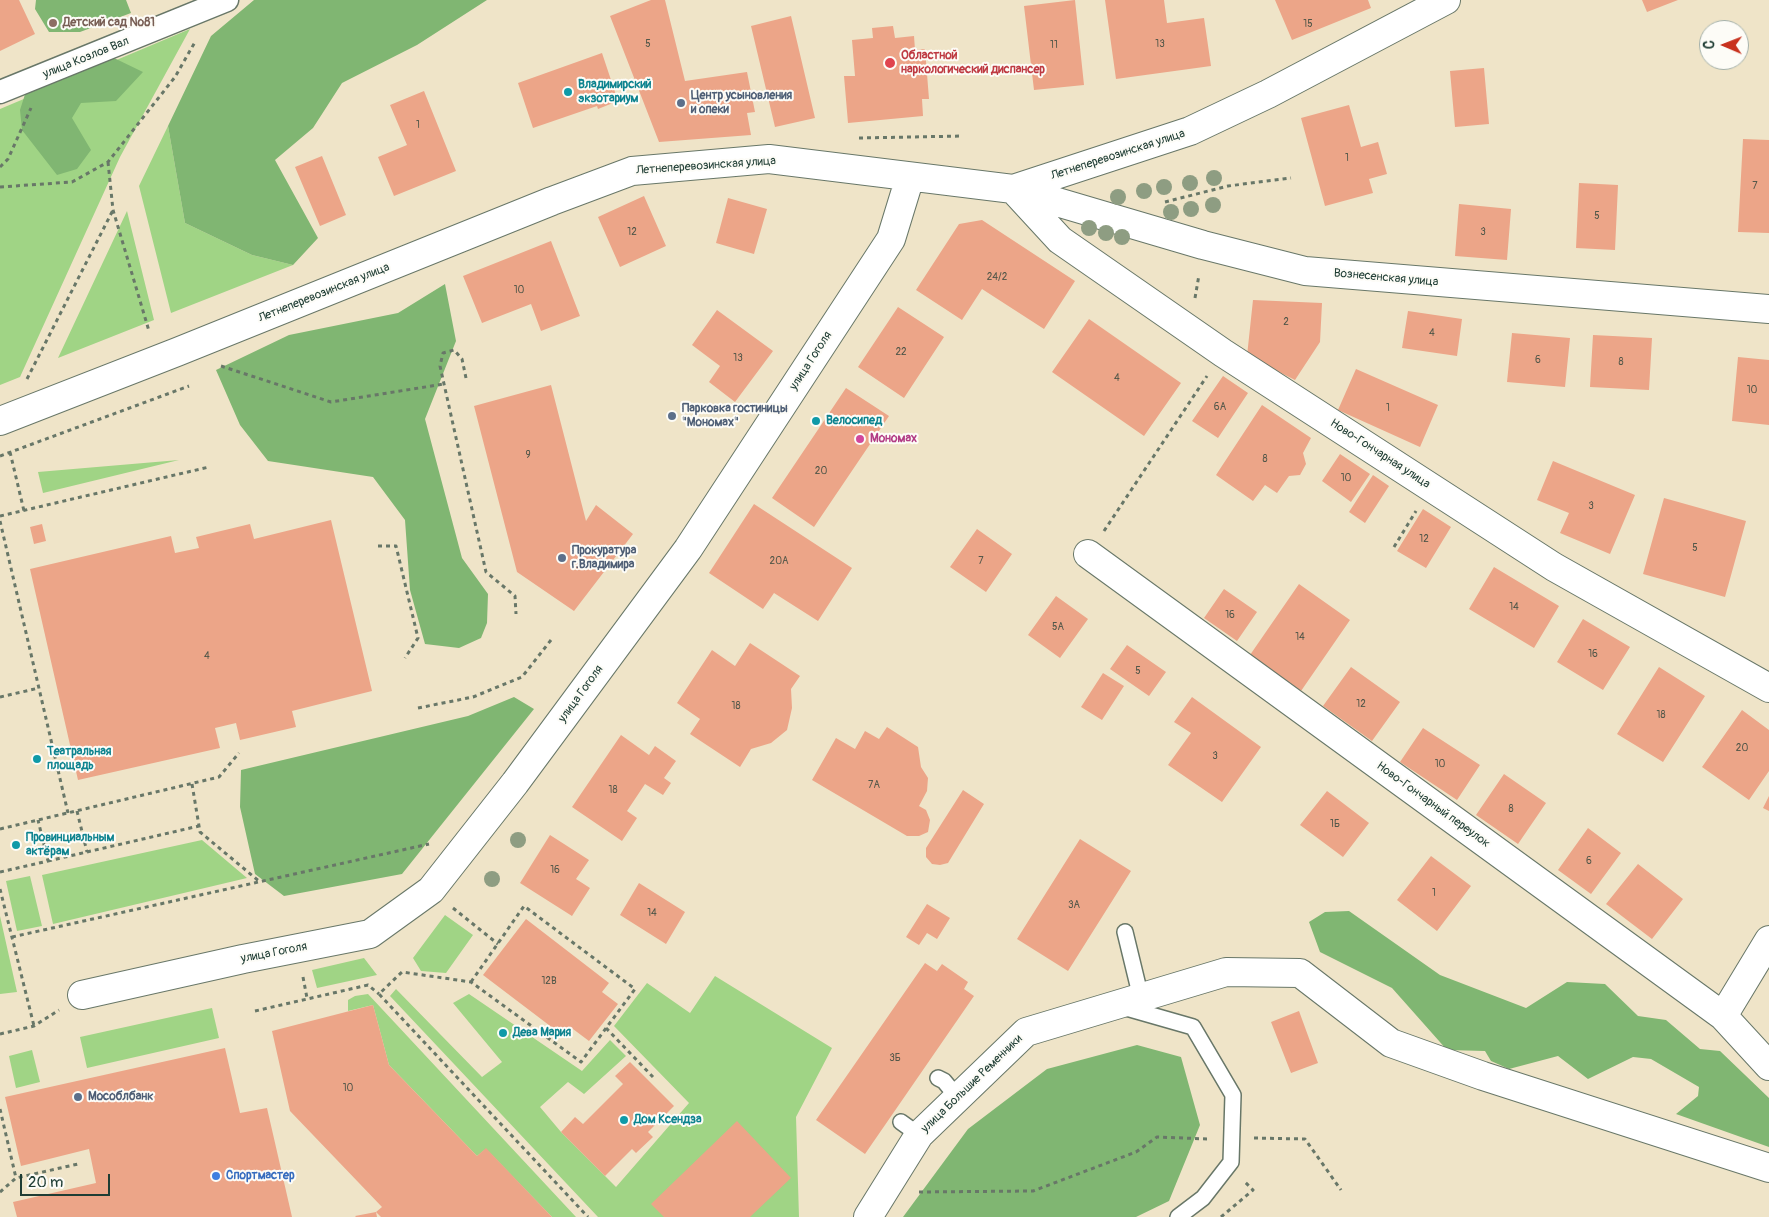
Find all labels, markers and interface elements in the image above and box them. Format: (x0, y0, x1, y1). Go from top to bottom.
place label: Детский сад №81 (63, 16, 155, 30)
marker: Детский сад №81 (47, 17, 59, 29)
house number: 15 (1303, 18, 1313, 30)
north arrow (1699, 20, 1749, 70)
street label: улица Козлов Вал (41, 34, 131, 82)
house number: 5 (645, 38, 651, 50)
house number: 13 (1155, 38, 1165, 50)
house number: 11 (1050, 39, 1058, 51)
text: С (1701, 40, 1718, 49)
place label: Областной наркологический диспансер (901, 49, 1045, 77)
marker: Областной наркологический диспансер (883, 56, 897, 70)
place label: Владимирский экзотариум (578, 78, 652, 106)
marker: Владимирский экзотариум (562, 86, 574, 98)
place label: Центр усыновления и опеки (691, 89, 792, 117)
marker: Центр усыновления и опеки (675, 97, 687, 109)
house number: 1 (416, 119, 420, 131)
street label: Летнеперевозинская улица (1049, 127, 1187, 183)
house number: 1 (1345, 152, 1349, 164)
street label: Летнеперевозинская улица (636, 154, 776, 178)
house number: 7 (1752, 180, 1758, 192)
house number: 5 (1594, 210, 1600, 222)
house number: 12 (627, 226, 637, 238)
house number: 3 (1480, 226, 1486, 238)
street label: Летнеперевозинская улица (256, 260, 392, 326)
street label: Вознесенская улица (1333, 266, 1439, 290)
house number: 24/2 (987, 271, 1007, 283)
house number: 10 (514, 284, 524, 296)
house number: 2 (1283, 316, 1289, 328)
house number: 4 (1429, 327, 1435, 339)
street label: улица Гоголя (787, 329, 835, 393)
house number: 22 (895, 346, 907, 358)
house number: 13 (733, 352, 743, 364)
house number: 6 (1535, 354, 1541, 366)
house number: 8 (1618, 356, 1624, 368)
house number: 4 (1114, 372, 1120, 384)
house number: 10 (1747, 384, 1757, 396)
house number: 6А (1214, 401, 1226, 413)
place label: Парковка гостиницы "Мономах" (682, 402, 788, 430)
house number: 1 (1386, 402, 1390, 414)
marker: Парковка гостиницы "Мономах" (666, 410, 678, 422)
place label: Велосипед (826, 414, 882, 428)
marker: Велосипед (810, 415, 822, 427)
street label: Ново-Гончарная улица (1327, 416, 1433, 492)
place label: Мономах (870, 432, 917, 446)
marker: Мономах (854, 433, 866, 445)
house number: 9 (525, 449, 531, 461)
house number: 8 (1262, 453, 1268, 465)
house number: 20 (815, 465, 827, 477)
house number: 10 (1341, 472, 1351, 484)
house number: 3 (1588, 500, 1594, 512)
house number: 12 (1419, 533, 1429, 545)
house number: 5 (1692, 542, 1698, 554)
place label: Прокуратура г.Владимира (572, 544, 636, 572)
marker: Прокуратура г.Владимира (556, 552, 568, 564)
house number: 20А (770, 555, 788, 567)
house number: 7 (978, 555, 984, 567)
house number: 14 (1509, 601, 1519, 613)
house number: 16 (1225, 609, 1235, 621)
house number: 5А (1052, 621, 1064, 633)
house number: 14 (1295, 631, 1305, 643)
house number: 16 (1588, 648, 1598, 660)
house number: 4 (204, 650, 210, 662)
street label: улица Гоголя (555, 663, 607, 725)
house number: 5 (1135, 665, 1141, 677)
house number: 12 (1356, 698, 1366, 710)
house number: 18 (732, 700, 740, 712)
house number: 18 (1657, 709, 1665, 721)
house number: 20 (1736, 742, 1748, 754)
place label: Театральная площадь (47, 745, 111, 773)
house number: 3 (1212, 750, 1218, 762)
marker: Театральная площадь (31, 753, 43, 765)
house number: 10 (1435, 758, 1445, 770)
street label: Ново-Гончарный переулок (1373, 759, 1493, 851)
house number: 7А (868, 779, 880, 791)
house number: 18 (609, 784, 617, 796)
house number: 8 (1508, 803, 1514, 815)
house number: 1Б (1330, 818, 1340, 830)
place label: Провинциальным актёрам (26, 831, 114, 859)
marker: Провинциальным актёрам (10, 839, 22, 851)
house number: 6 (1586, 855, 1592, 867)
house number: 16 (550, 864, 560, 876)
house number: 1 (1432, 887, 1436, 899)
house number: 3А (1068, 899, 1080, 911)
house number: 14 (647, 907, 657, 919)
street label: улица Гоголя (240, 940, 308, 966)
house number: 12В (541, 975, 557, 987)
place label: Дева Мария (513, 1026, 571, 1040)
marker: Дева Мария (497, 1027, 509, 1039)
street label: улица Большие Ременники (918, 1032, 1026, 1136)
house number: 3Б (889, 1052, 901, 1064)
house number: 10 (343, 1082, 353, 1094)
place label: Мособлбанк (88, 1090, 153, 1104)
marker: Мособлбанк (72, 1091, 84, 1103)
place label: Дом Ксендза (634, 1113, 702, 1127)
marker: Дом Ксендза (618, 1114, 630, 1126)
scale bar (22, 1164, 112, 1196)
place label: Спортмастер (226, 1169, 295, 1183)
marker: Спортмастер (210, 1170, 222, 1182)
text: 20 m (28, 1173, 63, 1192)

